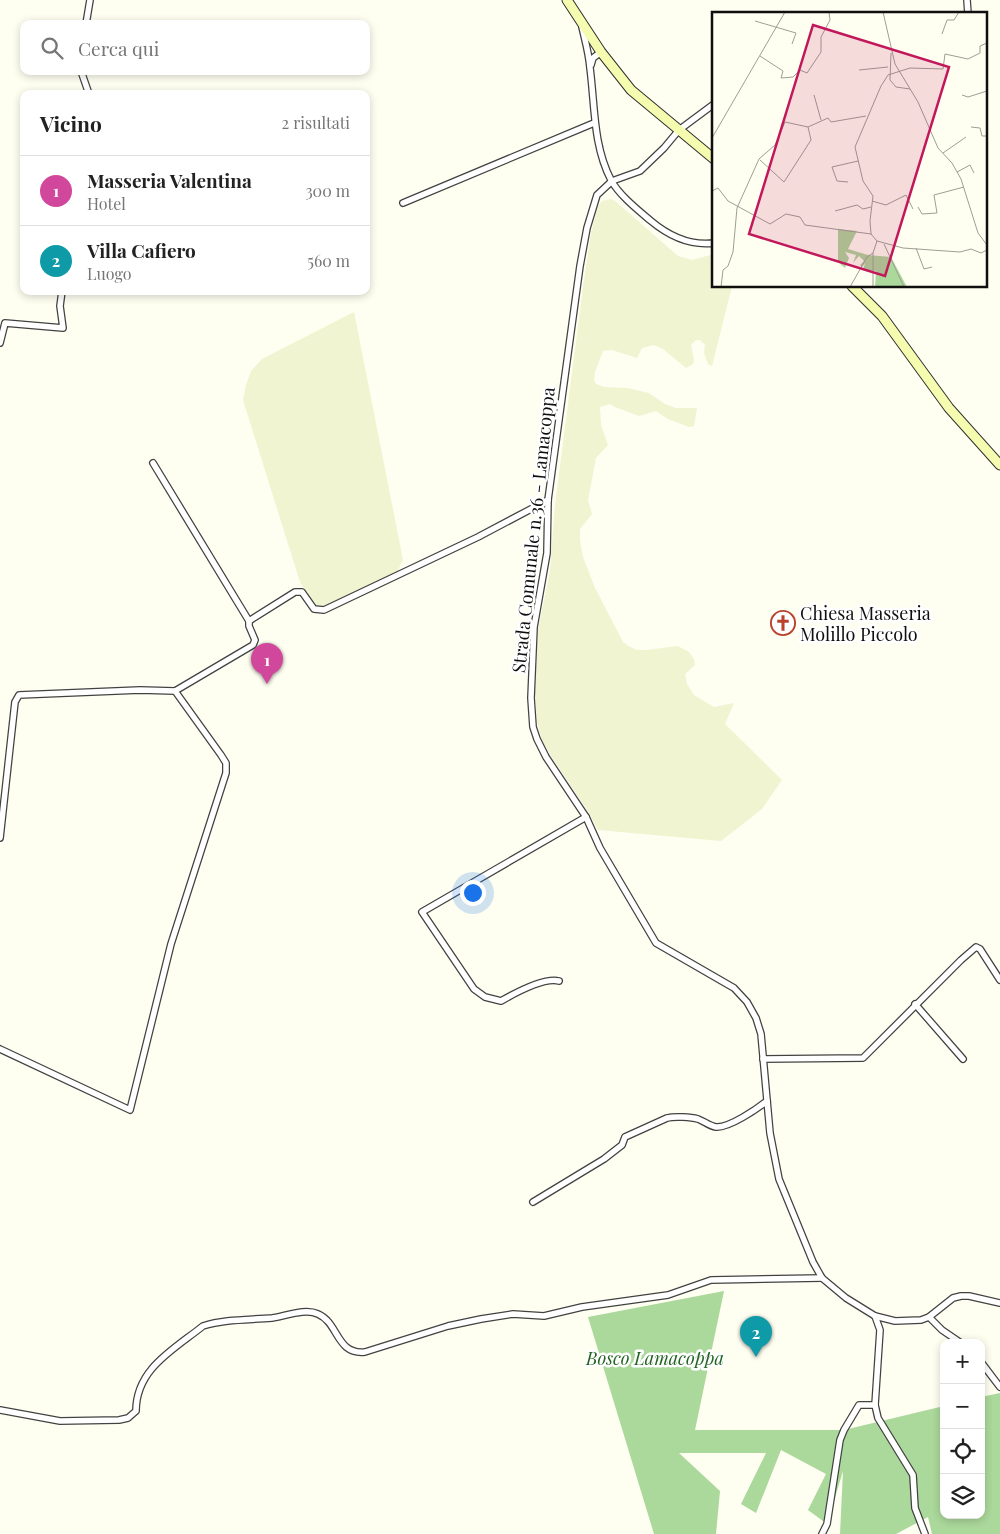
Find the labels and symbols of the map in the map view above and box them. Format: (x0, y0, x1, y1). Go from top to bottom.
inset map (712, 12, 988, 288)
street label: Strada Comunale n.36 - Lamacoppa (506, 386, 560, 674)
place label: Chiesa Masseria Molillo Piccolo (800, 601, 931, 646)
church icon: Chiesa Masseria Molillo Piccolo (770, 610, 796, 636)
pin: 1 (251, 643, 283, 684)
your location (460, 880, 486, 906)
pin: 2 (740, 1316, 772, 1357)
park label: Bosco Lamacoppa (585, 1346, 724, 1370)

